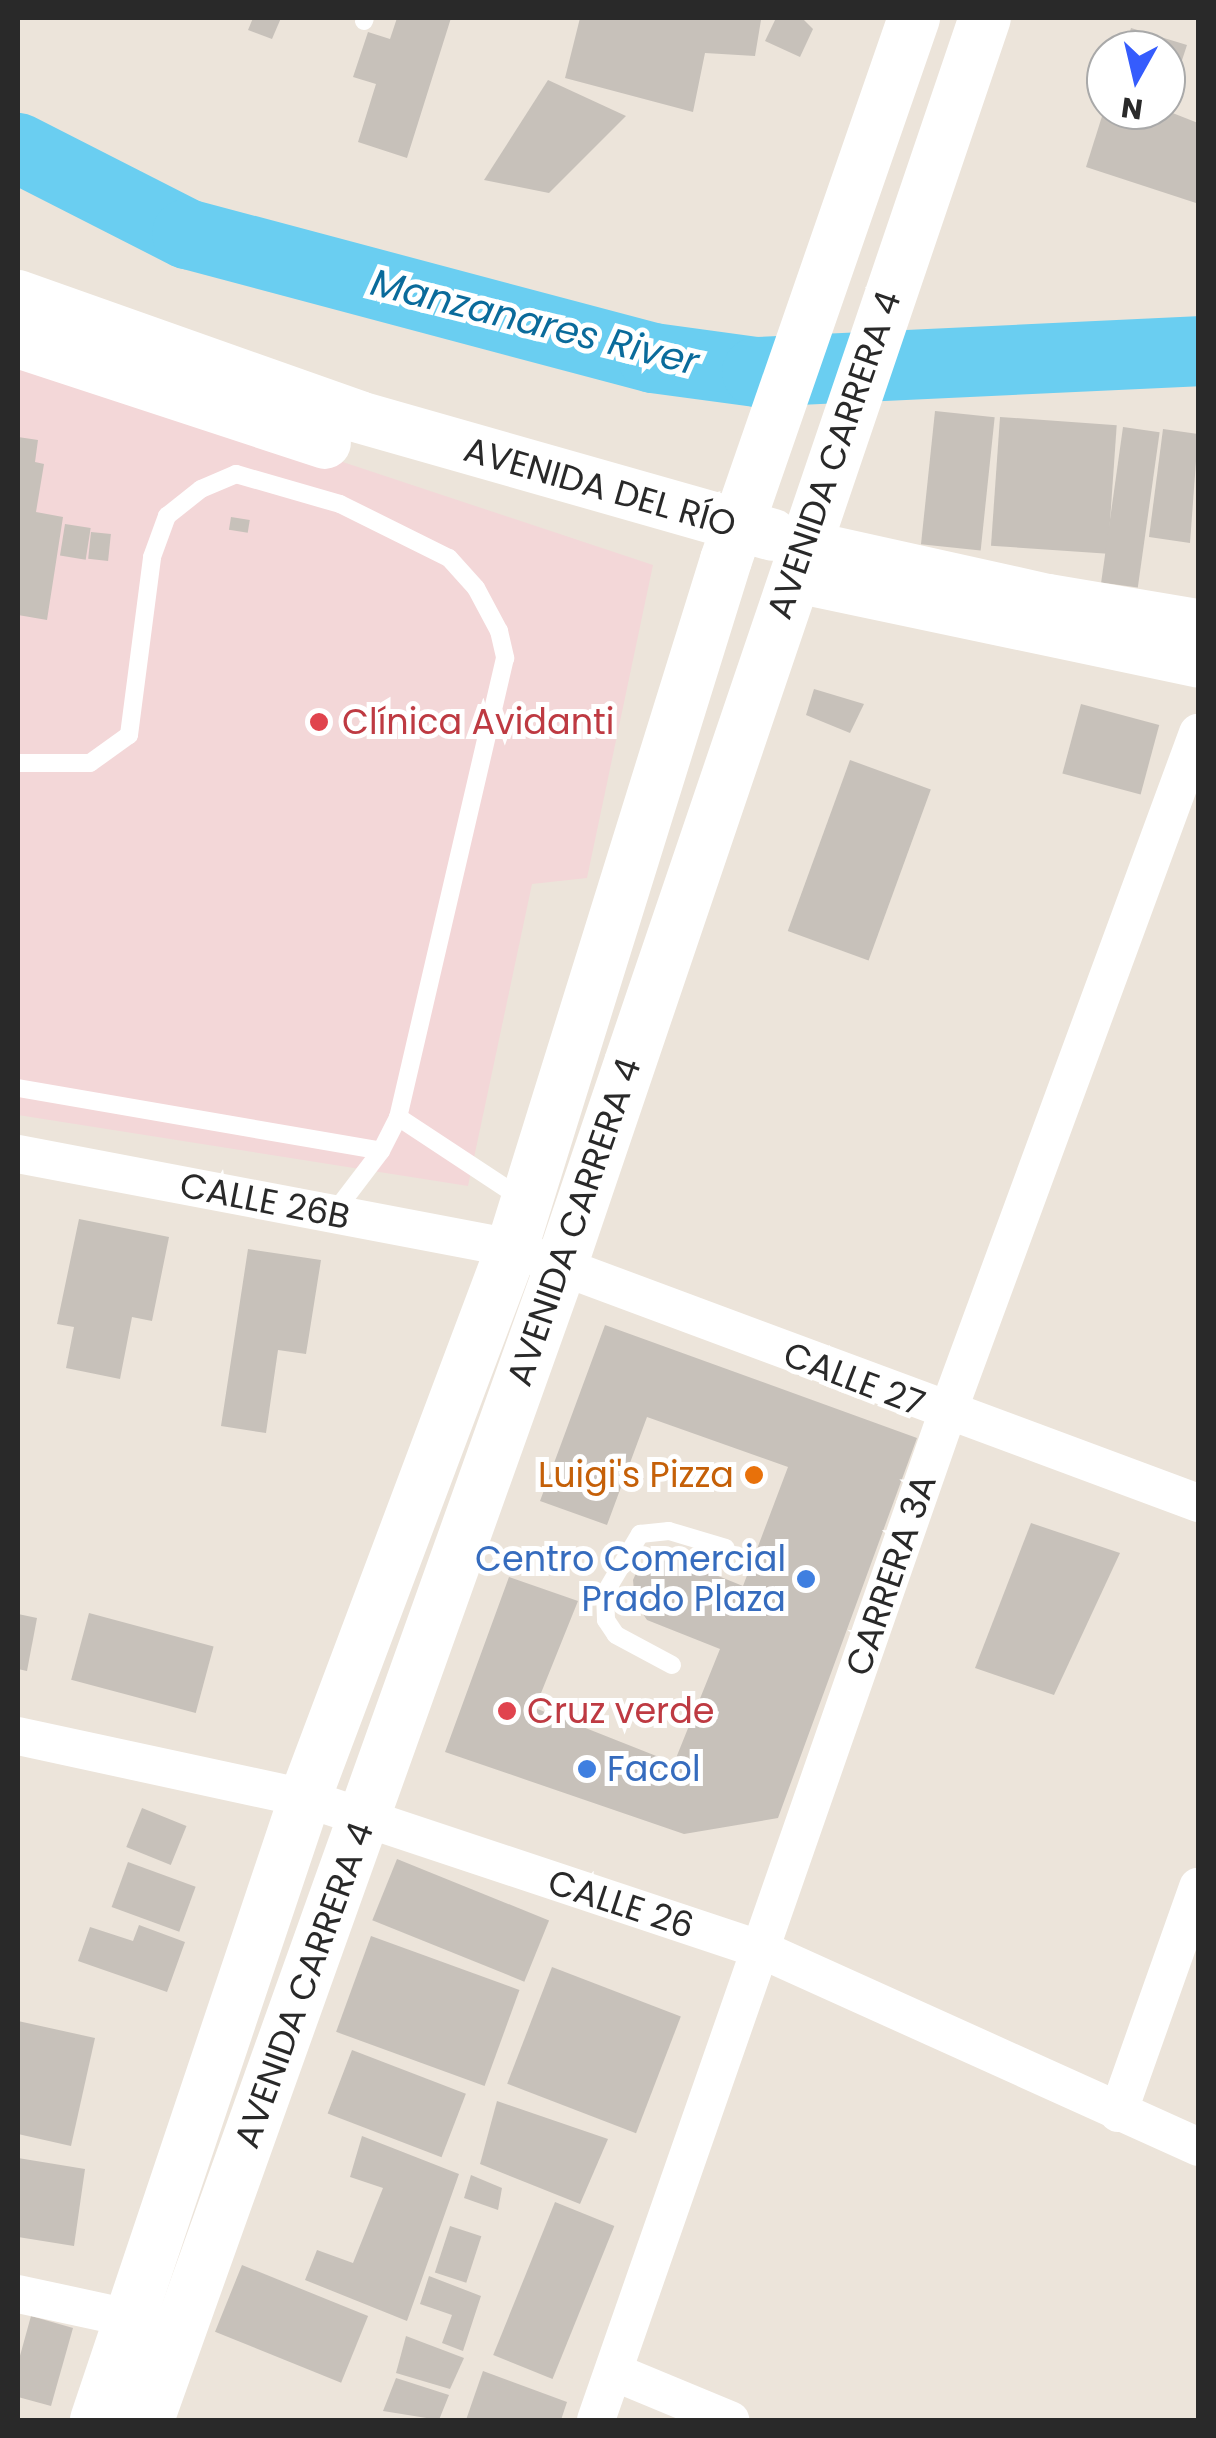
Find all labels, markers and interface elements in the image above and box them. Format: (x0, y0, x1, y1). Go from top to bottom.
north arrow (1086, 30, 1186, 130)
text: N (1119, 87, 1145, 129)
water label: Manzanares River (366, 259, 704, 385)
street label: AVENIDA CARRERA 4 (758, 286, 910, 624)
street label: AVENIDA DEL RÍO (459, 428, 741, 546)
place label: Clínica Avidanti (342, 701, 614, 743)
marker: Clínica Avidanti (306, 709, 332, 735)
street label: AVENIDA CARRERA 4 (498, 1053, 650, 1391)
street label: CALLE 26B (177, 1164, 353, 1238)
street label: CALLE 27 (778, 1333, 930, 1425)
place label: Luigi's Pizza (538, 1454, 734, 1496)
marker: Luigi's Pizza (743, 1464, 765, 1486)
street label: CARRERA 3A (837, 1469, 945, 1681)
place label: Centro Comercial Prado Plaza (475, 1538, 786, 1620)
marker: Centro Comercial Prado Plaza (795, 1568, 817, 1590)
place label: Cruz verde (527, 1690, 714, 1732)
marker: Cruz verde (496, 1700, 518, 1722)
place label: Facol (607, 1748, 701, 1790)
marker: Facol (576, 1758, 598, 1780)
street label: AVENIDA CARRERA 4 (226, 1816, 382, 2154)
street label: CALLE 26 (543, 1861, 699, 1947)

